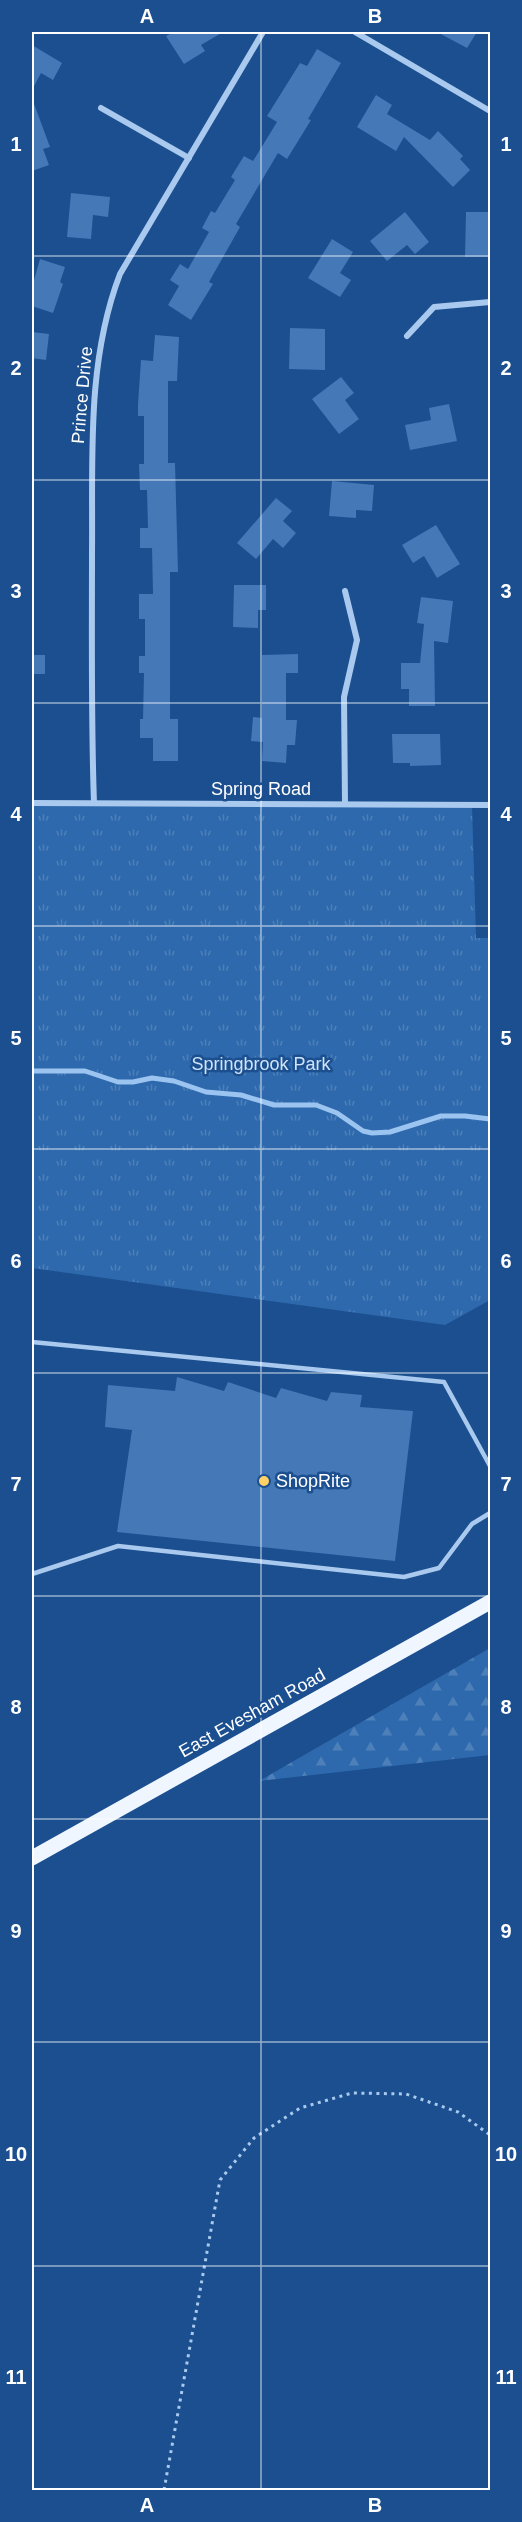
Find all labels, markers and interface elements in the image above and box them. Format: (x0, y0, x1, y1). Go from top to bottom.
text: A (140, 5, 154, 27)
text: B (368, 5, 382, 27)
text: 1 (10, 133, 22, 155)
text: 1 (500, 133, 512, 155)
street label: Prince Drive (68, 345, 96, 445)
text: 2 (10, 357, 22, 379)
text: 2 (500, 357, 512, 379)
text: 3 (10, 580, 22, 602)
text: 3 (500, 580, 512, 602)
street label: Spring Road (211, 779, 311, 799)
text: 4 (10, 803, 22, 825)
text: 4 (500, 803, 512, 825)
text: 5 (10, 1027, 22, 1049)
text: 5 (500, 1027, 512, 1049)
park label: Springbrook Park (191, 1054, 332, 1074)
text: 6 (10, 1250, 22, 1272)
text: 6 (500, 1250, 512, 1272)
place label: ShopRite (276, 1471, 350, 1491)
text: 7 (10, 1473, 22, 1495)
text: 7 (500, 1473, 512, 1495)
marker: ShopRite (257, 1474, 271, 1488)
street label: East Evesham Road (175, 1664, 329, 1762)
text: 8 (10, 1696, 22, 1718)
text: 8 (500, 1696, 512, 1718)
text: 9 (10, 1920, 22, 1942)
text: 9 (500, 1920, 512, 1942)
text: 10 (5, 2143, 27, 2165)
text: 10 (495, 2143, 517, 2165)
text: 11 (5, 2366, 27, 2388)
text: 11 (495, 2366, 517, 2388)
text: A (140, 2494, 154, 2516)
text: B (368, 2494, 382, 2516)

